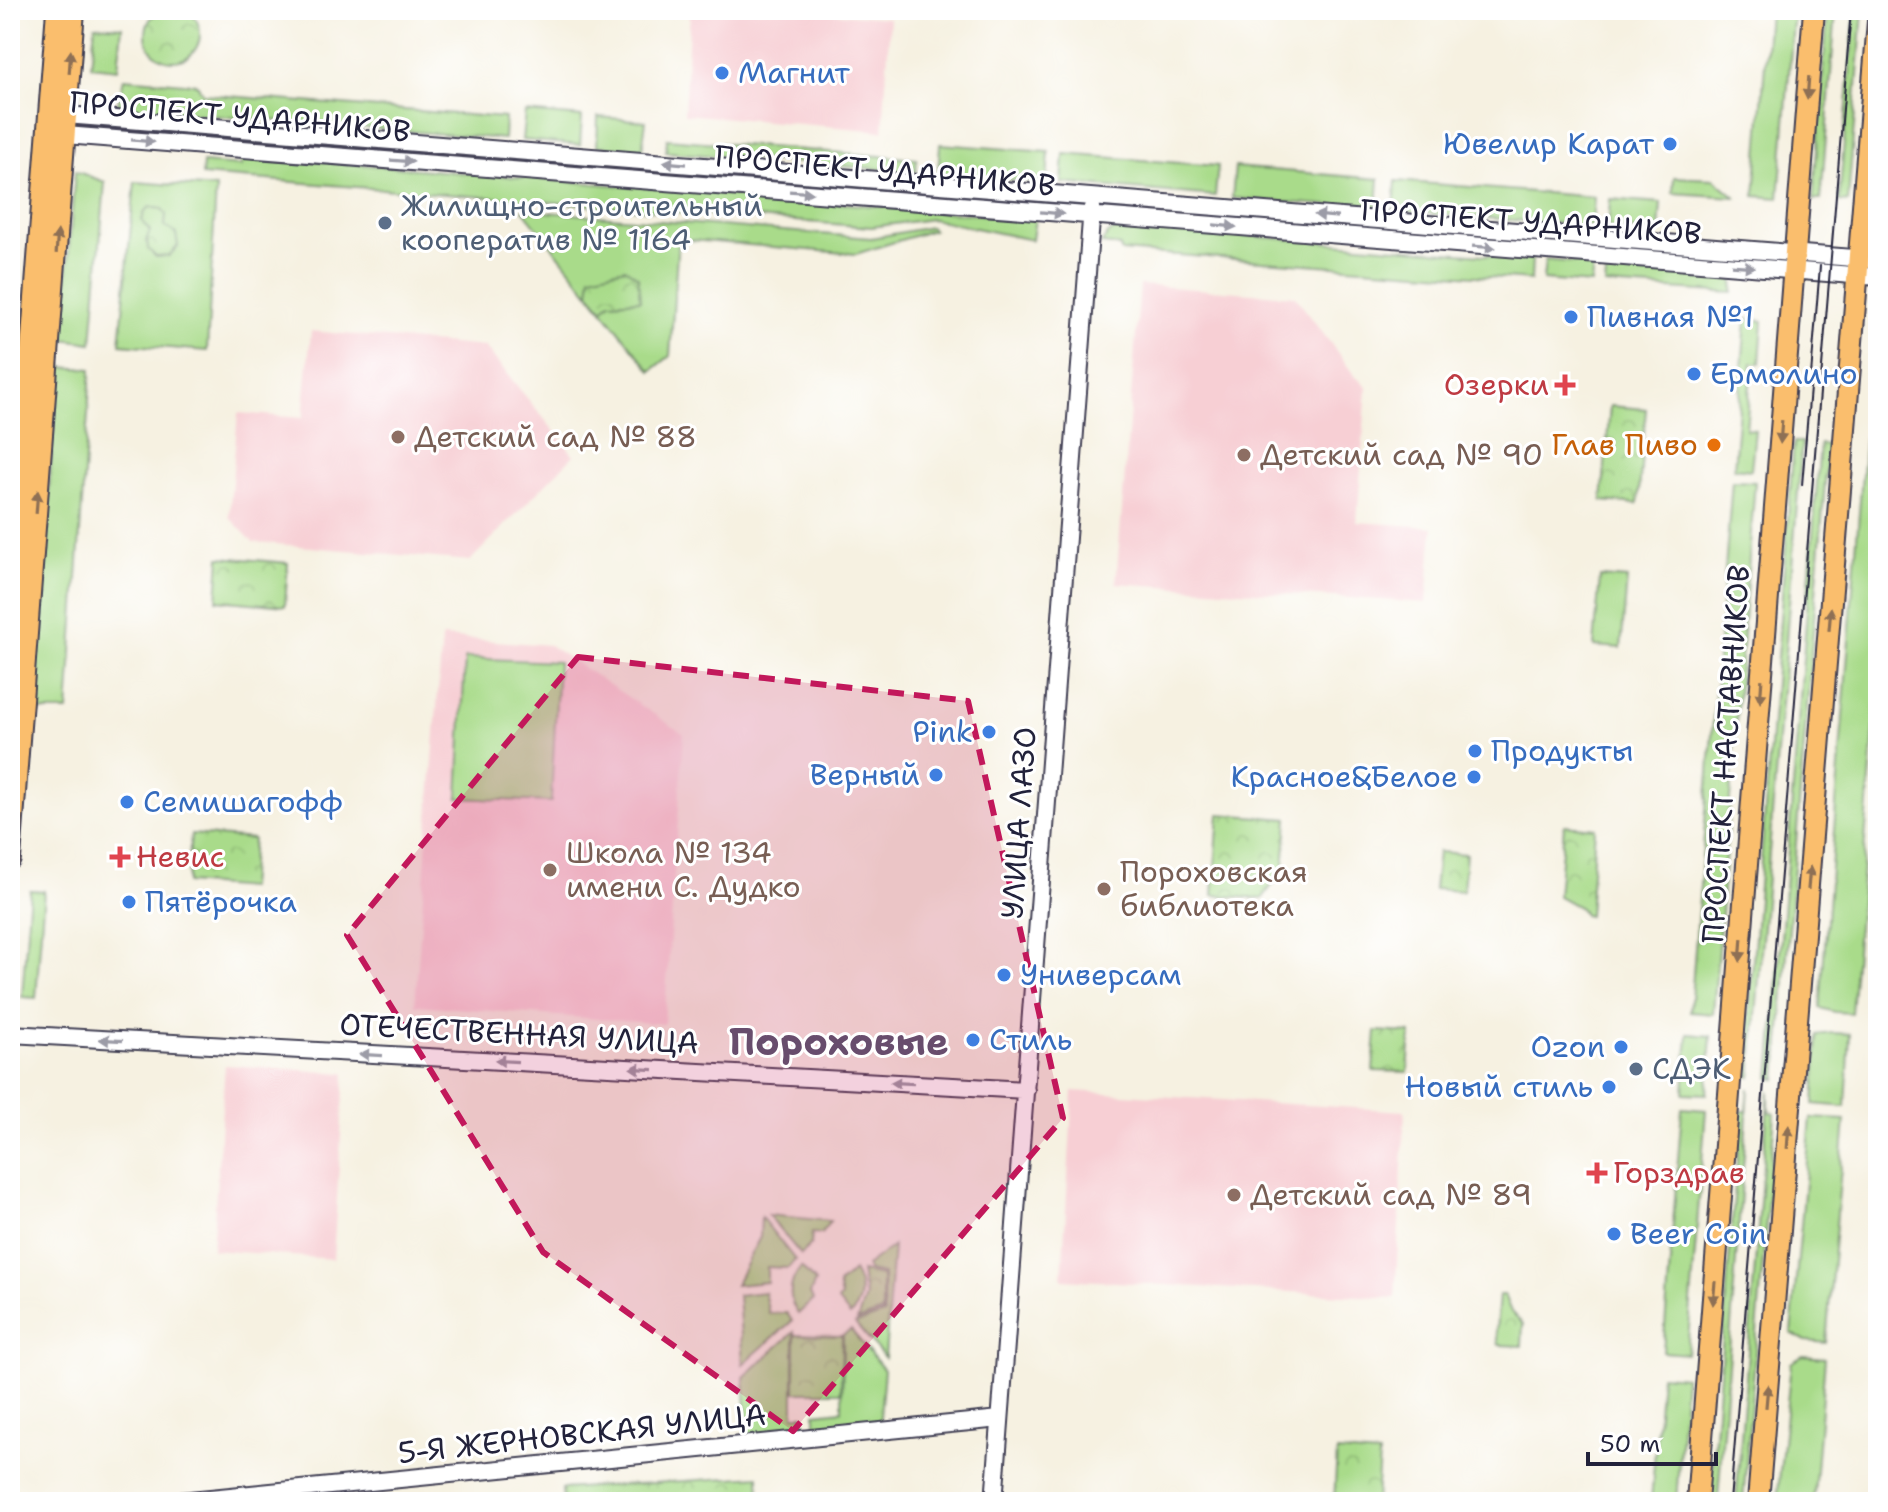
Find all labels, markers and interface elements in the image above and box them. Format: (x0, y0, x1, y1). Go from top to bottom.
one-way arrow (64, 49, 77, 74)
place label: Магнит (738, 52, 851, 93)
marker: Магнит (713, 64, 731, 82)
one-way arrow (1801, 76, 1814, 101)
street label: ПРОСПЕКТ УДАРНИКОВ (68, 81, 412, 152)
place label: Ювелир Карат (1443, 123, 1655, 164)
one-way arrow (131, 135, 156, 148)
street label: ПРОСПЕКТ УДАРНИКОВ (713, 135, 1057, 206)
marker: Ювелир Карат (1661, 135, 1679, 153)
one-way arrow (390, 155, 415, 168)
one-way arrow (662, 156, 687, 169)
place label: Жилищно-строительный кооператив № 1164 (401, 185, 763, 260)
one-way arrow (789, 186, 814, 199)
street label: ПРОСПЕКТ УДАРНИКОВ (1359, 189, 1703, 254)
one-way arrow (1040, 207, 1065, 220)
one-way arrow (1313, 209, 1338, 222)
marker: Жилищно-строительный кооператив № 1164 (376, 214, 394, 232)
one-way arrow (1213, 220, 1238, 233)
one-way arrow (51, 229, 64, 254)
one-way arrow (1472, 240, 1497, 253)
one-way arrow (1731, 260, 1756, 273)
place label: Пивная №1 (1587, 296, 1754, 337)
marker: Пивная №1 (1562, 308, 1580, 326)
place label: Ермолино (1710, 353, 1858, 394)
place label: Озерки (1444, 364, 1549, 405)
marker: Ермолино (1685, 365, 1703, 383)
marker: Озерки (1556, 376, 1574, 394)
place label: Детский сад № 88 (414, 416, 697, 457)
one-way arrow (1774, 420, 1787, 445)
place label: Глав Пиво (1551, 424, 1698, 465)
marker: Детский сад № 88 (389, 428, 407, 446)
place label: Детский сад № 90 (1260, 434, 1543, 475)
marker: Глав Пиво (1705, 436, 1723, 454)
marker: Детский сад № 90 (1235, 446, 1253, 464)
one-way arrow (31, 489, 44, 514)
street label: ПРОСПЕКТ НАСТАВНИКОВ (1692, 563, 1759, 945)
one-way arrow (1823, 606, 1836, 631)
one-way arrow (1754, 679, 1767, 704)
place label: Pink (912, 711, 973, 752)
marker: Pink (980, 723, 998, 741)
street label: УЛИЦА ЛАЗО (991, 726, 1046, 920)
place label: Продукты (1491, 730, 1634, 771)
marker: Продукты (1466, 742, 1484, 760)
place label: Верный (810, 754, 920, 795)
place label: Красное&Белое (1231, 756, 1458, 797)
marker: Верный (927, 766, 945, 784)
marker: Красное&Белое (1465, 768, 1483, 786)
place label: Семишагофф (143, 781, 343, 822)
marker: Семишагофф (118, 793, 136, 811)
place label: Школа № 134 имени С. Дудко (566, 832, 801, 907)
place label: Невис (136, 836, 225, 877)
marker: Невис (111, 848, 129, 866)
place label: Пороховская библиотека (1120, 851, 1308, 926)
marker: Школа № 134 имени С. Дудко (541, 861, 559, 879)
one-way arrow (1803, 865, 1816, 890)
marker: Пороховская библиотека (1095, 880, 1113, 898)
place label: Пятёрочка (145, 881, 297, 922)
marker: Пятёрочка (120, 893, 138, 911)
one-way arrow (1734, 938, 1747, 963)
place label: Универсам (1020, 954, 1181, 995)
marker: Универсам (995, 966, 1013, 984)
street label: ОТЕЧЕСТВЕННАЯ УЛИЦА (338, 1004, 700, 1063)
district label: Пороховые (729, 1016, 949, 1067)
place label: Стиль (989, 1019, 1072, 1060)
place label: Ozon (1530, 1026, 1605, 1067)
marker: Стиль (964, 1031, 982, 1049)
one-way arrow (98, 1033, 123, 1046)
marker: Ozon (1612, 1038, 1630, 1056)
one-way arrow (358, 1048, 383, 1061)
place label: СДЭК (1652, 1048, 1731, 1089)
one-way arrow (493, 1055, 518, 1068)
marker: СДЭК (1627, 1060, 1645, 1078)
one-way arrow (629, 1062, 654, 1075)
place label: Новый стиль (1404, 1066, 1593, 1107)
one-way arrow (889, 1076, 914, 1089)
marker: Новый стиль (1600, 1078, 1618, 1096)
one-way arrow (1782, 1124, 1795, 1149)
place label: Горздрав (1613, 1152, 1745, 1193)
marker: Горздрав (1588, 1164, 1606, 1182)
place label: Детский сад № 89 (1250, 1174, 1532, 1215)
marker: Детский сад № 89 (1225, 1186, 1243, 1204)
place label: Beer Coin (1630, 1213, 1767, 1254)
marker: Beer Coin (1605, 1225, 1623, 1243)
one-way arrow (1707, 1281, 1720, 1306)
one-way arrow (1761, 1383, 1774, 1408)
street label: 5-Я ЖЕРНОВСКАЯ УЛИЦА (396, 1394, 768, 1473)
scale bar (1588, 1416, 1716, 1466)
text: 50 m (1600, 1428, 1660, 1460)

